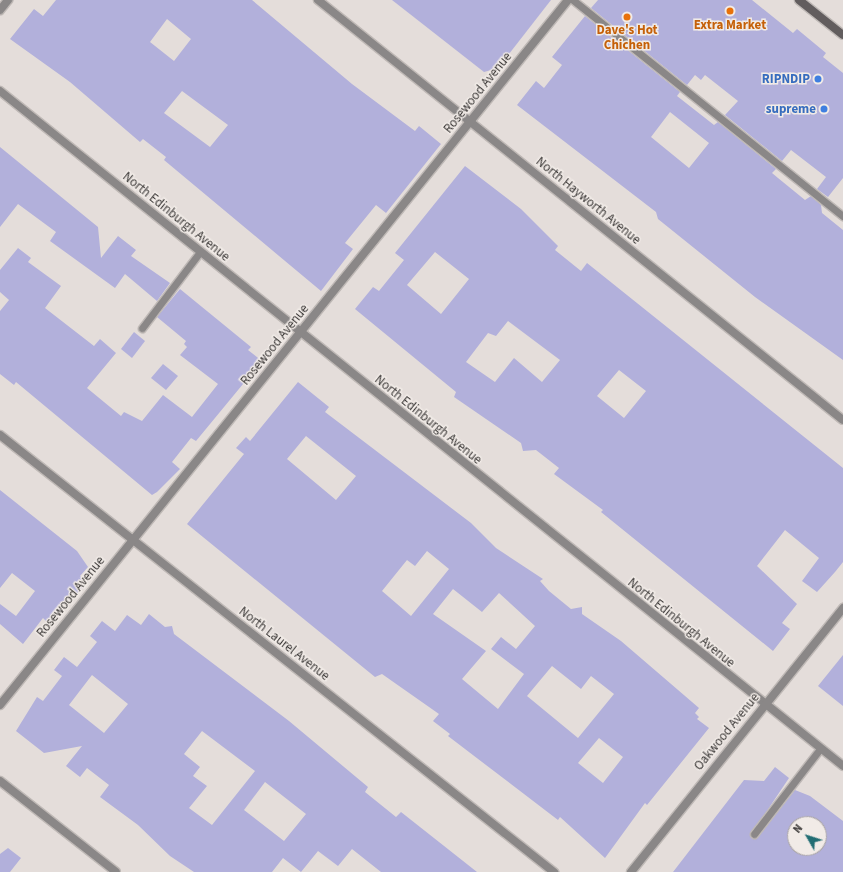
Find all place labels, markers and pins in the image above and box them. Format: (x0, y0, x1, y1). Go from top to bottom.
marker: Extra Market (725, 6, 735, 16)
marker: Dave's Hot Chichen (622, 12, 632, 22)
place label: Extra Market (694, 17, 766, 33)
place label: Dave's Hot Chichen (596, 23, 658, 54)
place label: RIPNDIP (762, 71, 810, 87)
marker: RIPNDIP (813, 74, 823, 84)
place label: supreme (766, 101, 816, 117)
marker: supreme (819, 104, 829, 114)

